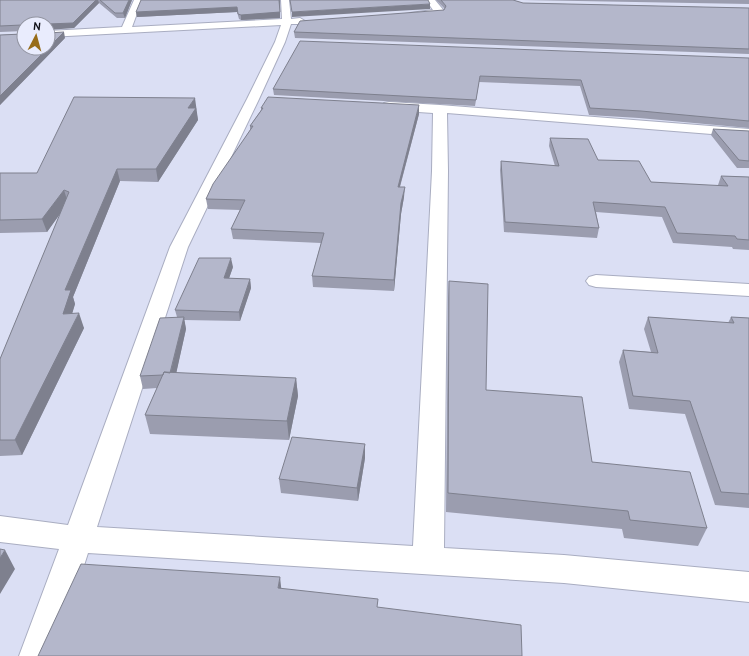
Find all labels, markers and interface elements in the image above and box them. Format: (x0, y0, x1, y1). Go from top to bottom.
north arrow (16, 16, 56, 56)
text: N (32, 19, 42, 33)

